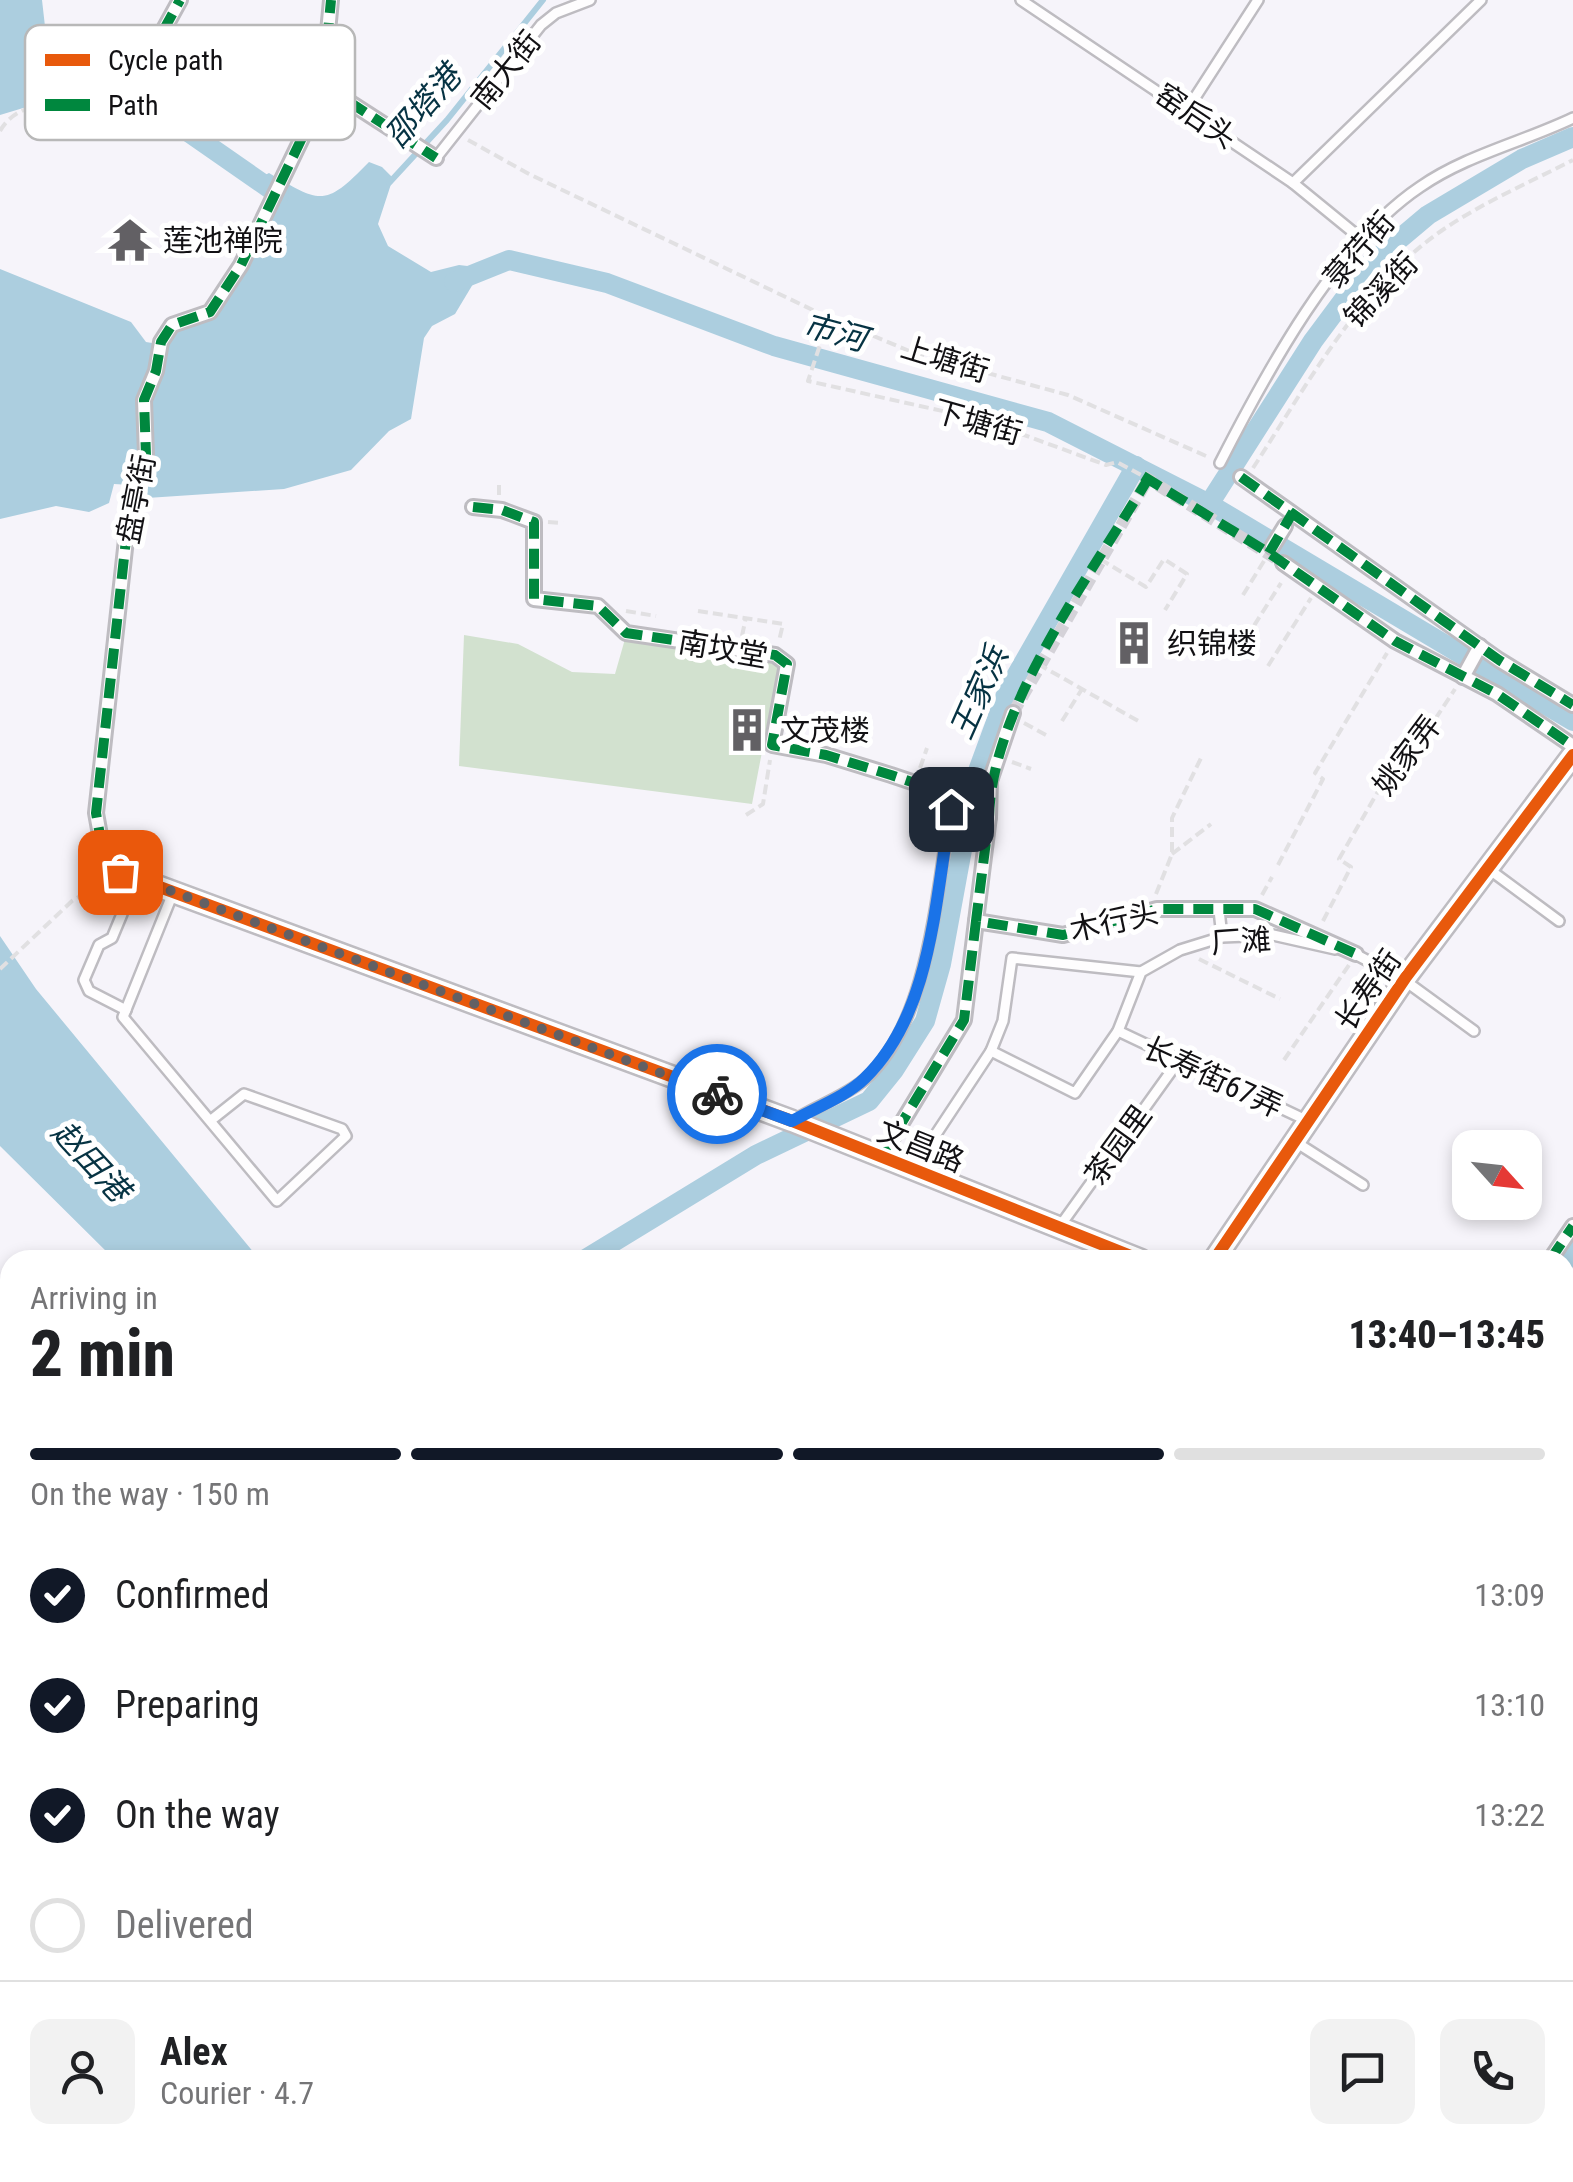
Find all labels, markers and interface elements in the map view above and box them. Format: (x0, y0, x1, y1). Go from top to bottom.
street label: 南大街 (464, 24, 548, 116)
legend (25, 25, 355, 140)
text: Cycle path (108, 44, 223, 77)
water label: 邵塔港 (377, 54, 471, 155)
street label: 窑后头 (1149, 76, 1243, 156)
text: Path (108, 89, 159, 122)
street label: 菉荇街 (1316, 205, 1402, 295)
temple icon: 莲池禅院 (106, 216, 154, 264)
place label: 莲池禅院 (163, 223, 283, 258)
street label: 锦溪街 (1337, 245, 1425, 335)
water label: 市河 (799, 305, 877, 360)
street label: 上塘街 (897, 329, 993, 389)
street label: 下塘街 (930, 393, 1026, 451)
street label: 盘亭街 (110, 451, 162, 547)
building icon: 织锦楼 (1110, 619, 1158, 667)
street label: 南坟堂 (676, 624, 770, 674)
place label: 织锦楼 (1167, 626, 1257, 661)
water label: 王家浜 (942, 639, 1017, 745)
building icon: 文茂楼 (723, 706, 771, 754)
street label: 姚家弄 (1366, 709, 1448, 801)
place label: 文茂楼 (780, 713, 870, 748)
pin (909, 767, 994, 852)
icon: home (924, 782, 979, 837)
pin (78, 830, 163, 915)
icon: bag (93, 845, 148, 900)
street label: 木行头 (1066, 895, 1162, 947)
street label: 厂滩 (1210, 921, 1272, 961)
street label: 长寿街 (1328, 943, 1408, 1037)
street label: 长寿街67弄 (1138, 1030, 1288, 1124)
courier (667, 1044, 767, 1144)
icon: bike (690, 1067, 745, 1122)
street label: 茶园里 (1077, 1098, 1159, 1192)
water label: 赵田港 (44, 1113, 140, 1212)
street label: 文昌路 (873, 1113, 969, 1179)
north arrow (1452, 1130, 1542, 1220)
map controls (1452, 1130, 1542, 1220)
text: Arriving in (30, 1279, 158, 1317)
text: 13:40–13:45 (1348, 1313, 1545, 1357)
text: 2 min (30, 1316, 175, 1392)
text: On the way · 150 m (30, 1475, 270, 1513)
icon: check (30, 1568, 85, 1623)
text: Confirmed (115, 1573, 270, 1617)
text: 13:09 (1474, 1576, 1545, 1614)
icon: check (30, 1678, 85, 1733)
text: Preparing (115, 1683, 260, 1727)
text: 13:10 (1474, 1686, 1545, 1724)
icon: check (30, 1788, 85, 1843)
text: On the way (115, 1793, 280, 1837)
text: 13:22 (1474, 1796, 1545, 1834)
text: Delivered (115, 1903, 254, 1947)
button: person (30, 2019, 135, 2124)
button: chat (1310, 2019, 1415, 2124)
button: phone (1440, 2019, 1545, 2124)
text: Alex (160, 2030, 228, 2074)
text: Courier · 4.7 (160, 2074, 314, 2112)

